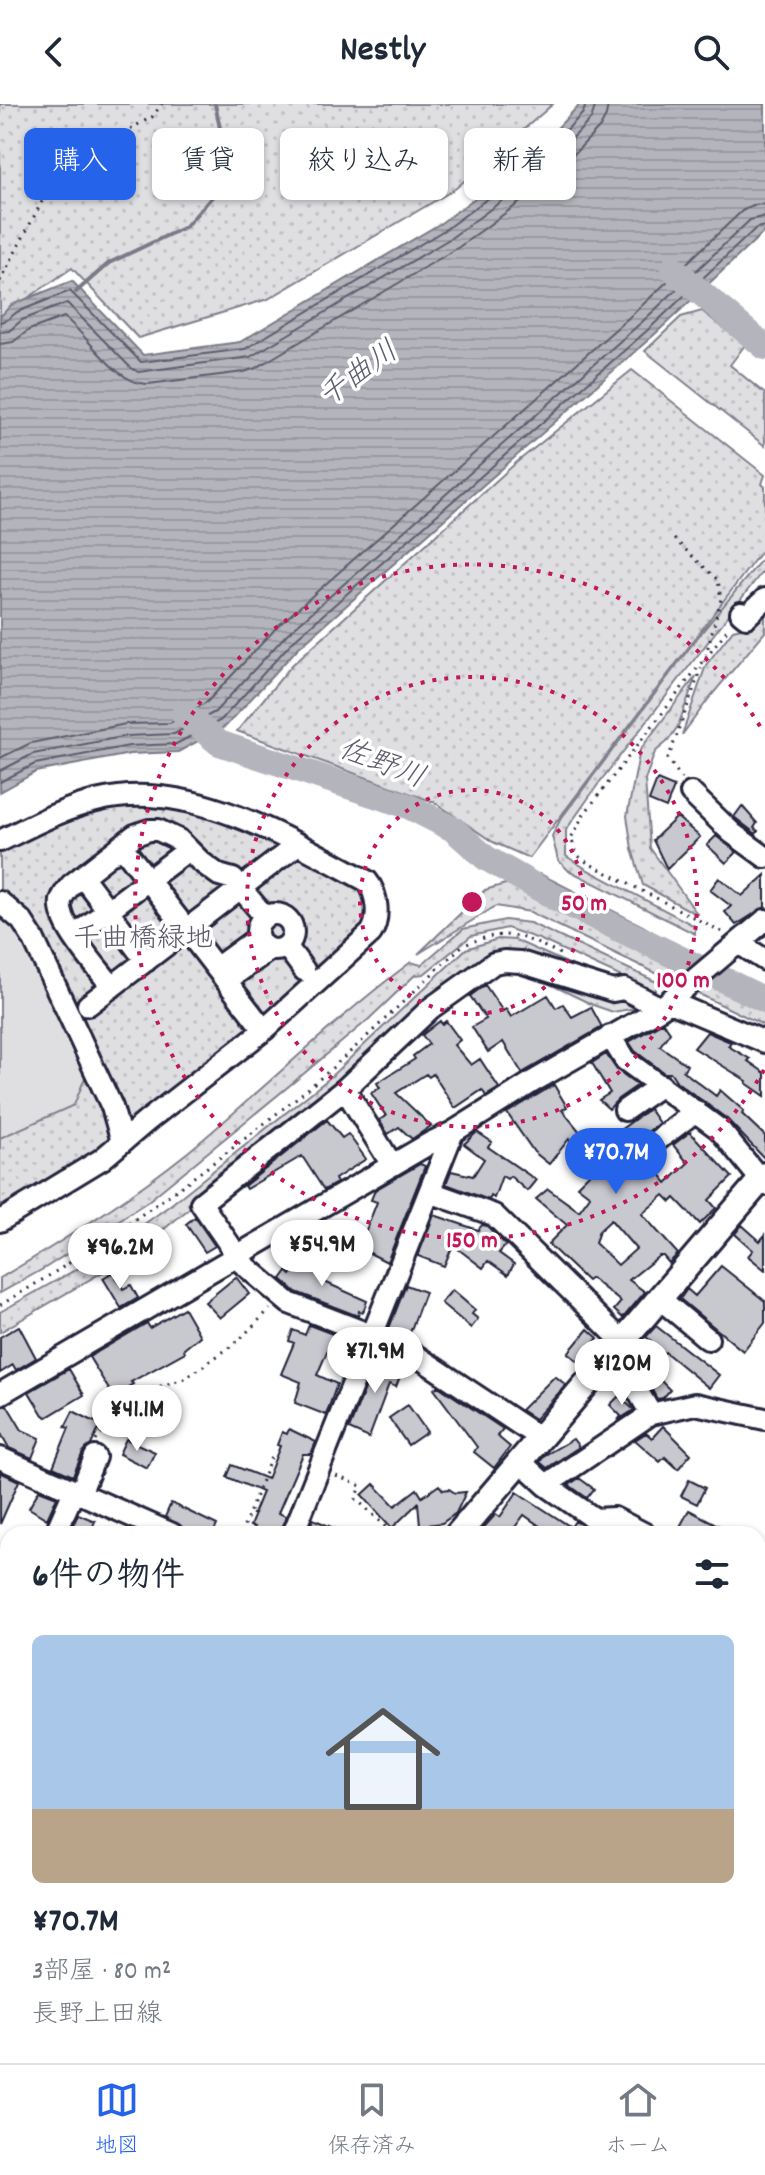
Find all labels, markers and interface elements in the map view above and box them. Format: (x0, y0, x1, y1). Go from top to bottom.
text: Nestly (340, 26, 425, 78)
icon: back (32, 30, 76, 74)
icon: search (689, 30, 733, 74)
chip: 購入 (24, 128, 136, 200)
chip: 賃貸 (152, 128, 264, 200)
chip: 絞り込み (280, 128, 448, 200)
chip: 新着 (464, 128, 576, 200)
water label: 千曲川 (311, 332, 409, 420)
water label: 佐野川 (331, 730, 431, 802)
centre of rings (458, 888, 486, 916)
text: 50 m (561, 888, 607, 922)
park label: 千曲橋緑地 (73, 921, 213, 961)
text: 100 m (656, 965, 710, 999)
pin: ¥70.7M (551, 1128, 681, 1196)
text: ¥70.7M (583, 1135, 649, 1172)
pin: ¥54.9M (257, 1220, 387, 1288)
pin: ¥96.2M (55, 1223, 185, 1291)
text: 150 m (446, 1225, 498, 1259)
text: ¥54.9M (289, 1227, 355, 1264)
text: ¥96.2M (86, 1230, 154, 1267)
pin: ¥71.9M (310, 1327, 440, 1395)
text: ¥71.9M (345, 1334, 405, 1371)
pin: ¥120M (566, 1339, 678, 1407)
text: ¥120M (592, 1346, 652, 1383)
pin: ¥41.1M (72, 1385, 202, 1453)
text: ¥41.1M (110, 1392, 164, 1429)
icon: filters (690, 1552, 734, 1596)
text: 6件の物件 (32, 1554, 185, 1603)
icon: home (311, 1687, 455, 1831)
text: ¥70.7M (32, 1899, 119, 1948)
text: 3部屋 · 80 m² (32, 1954, 171, 1991)
text: 長野上田線 (32, 1997, 162, 2034)
tab: 地図 (95, 2078, 139, 2163)
tab: 保存済み (328, 2078, 416, 2163)
tab: ホーム (605, 2078, 670, 2163)

